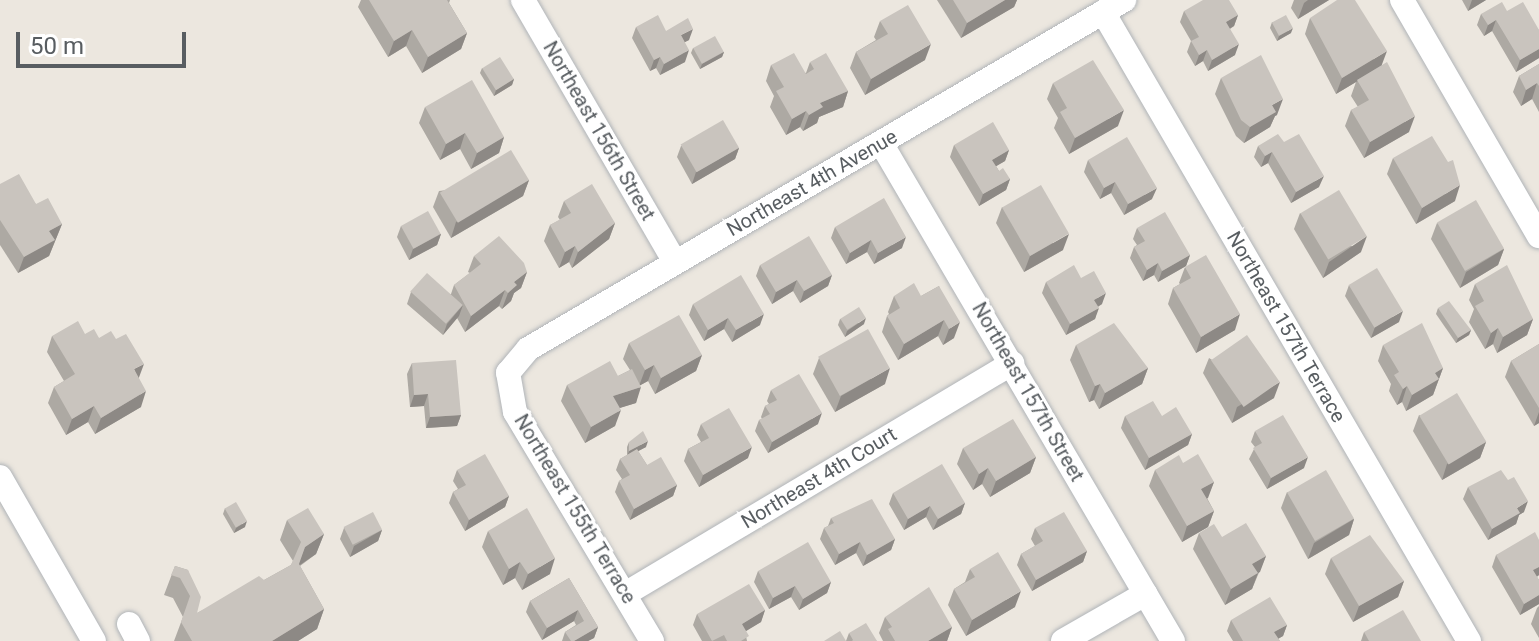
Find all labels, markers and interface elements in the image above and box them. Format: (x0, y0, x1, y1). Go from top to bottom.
scale bar (20, 16, 190, 66)
text: 50 m (30, 32, 84, 60)
street label: Northeast 156th Street (538, 37, 660, 225)
street label: Northeast 4th Avenue (722, 124, 902, 242)
street label: Northeast 157th Terrace (1221, 227, 1351, 427)
street label: Northeast 157th Street (967, 298, 1089, 486)
street label: Northeast 155th Terrace (509, 410, 641, 608)
street label: Northeast 4th Court (737, 422, 901, 534)

